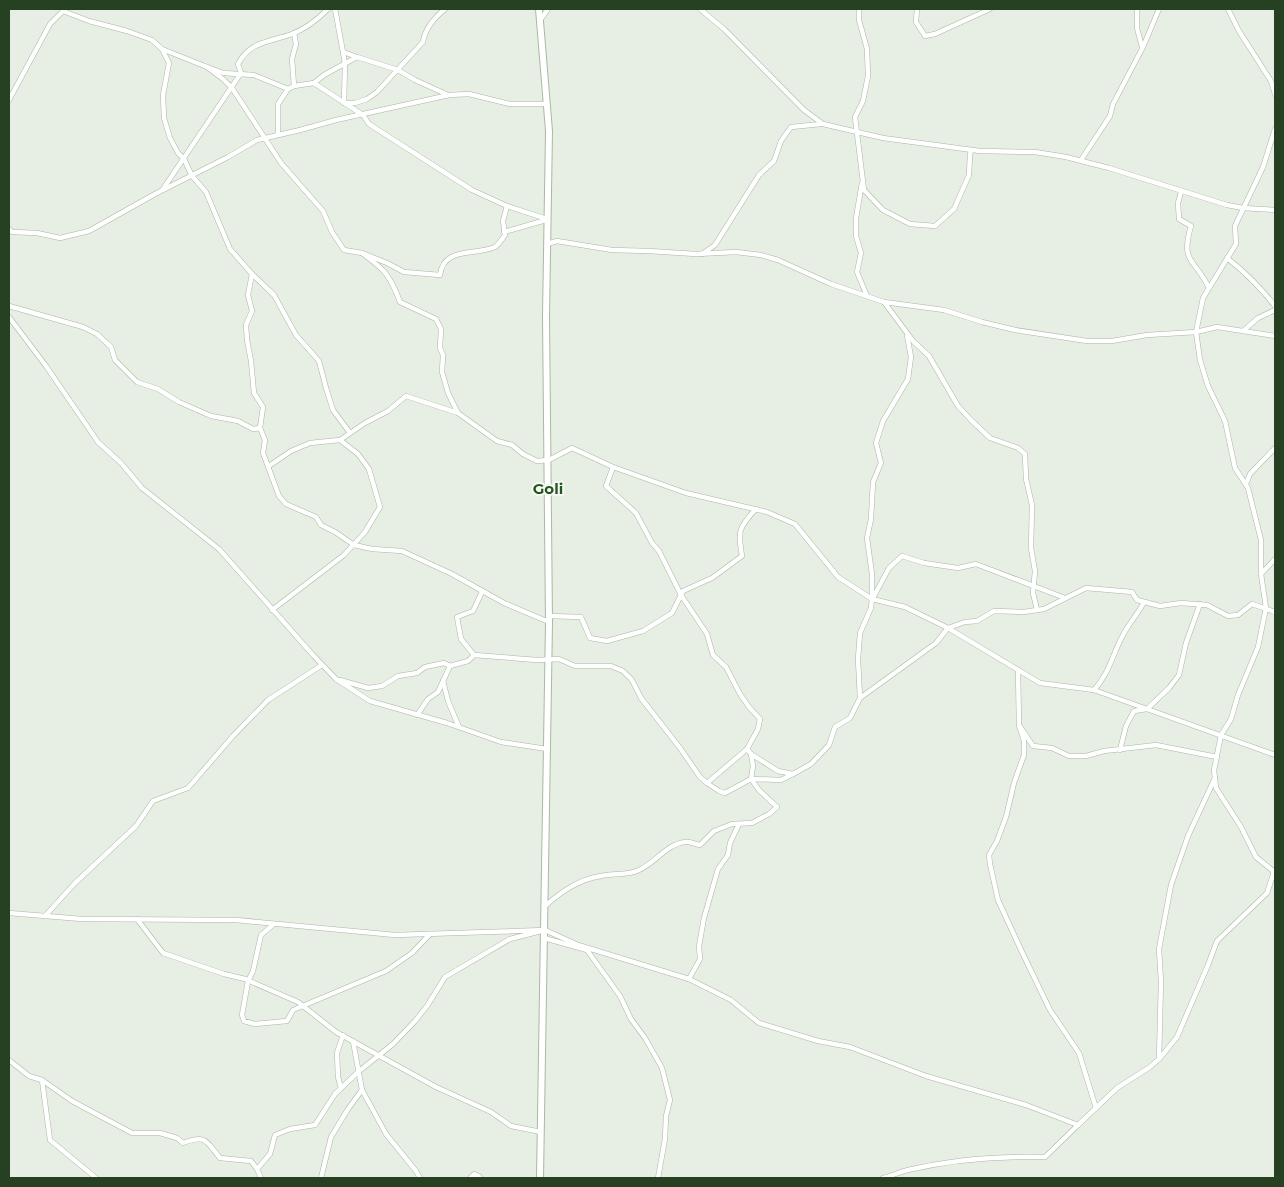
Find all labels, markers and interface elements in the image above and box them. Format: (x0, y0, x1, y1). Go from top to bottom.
district label: Goli (533, 479, 563, 498)

